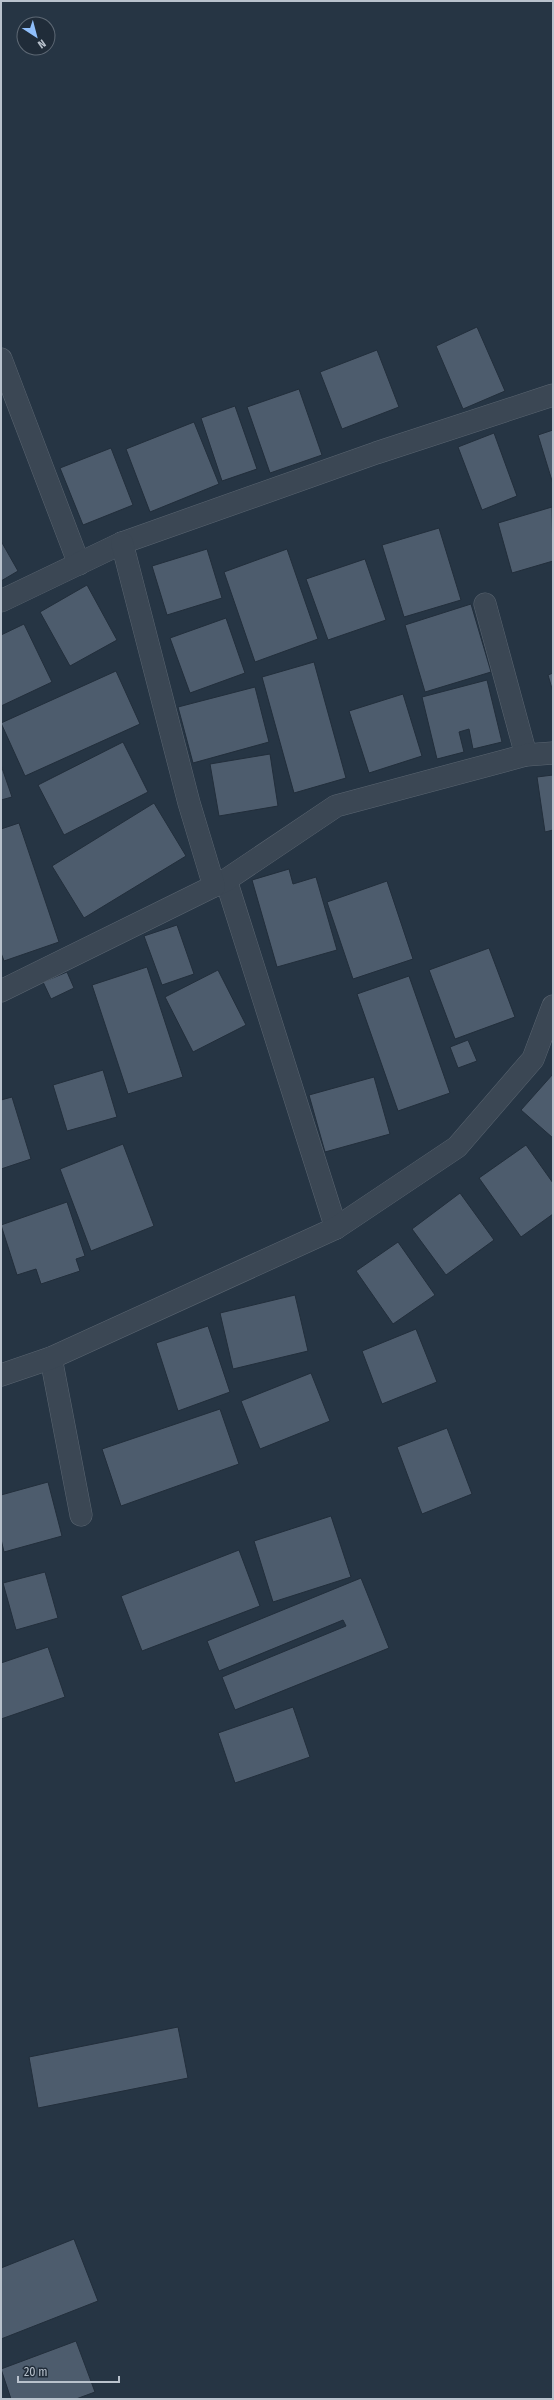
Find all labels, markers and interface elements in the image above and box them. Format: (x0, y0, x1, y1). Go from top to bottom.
north arrow (16, 16, 56, 56)
text: N (35, 36, 48, 51)
scale bar (18, 2358, 119, 2384)
text: 20 m (24, 2365, 48, 2379)

